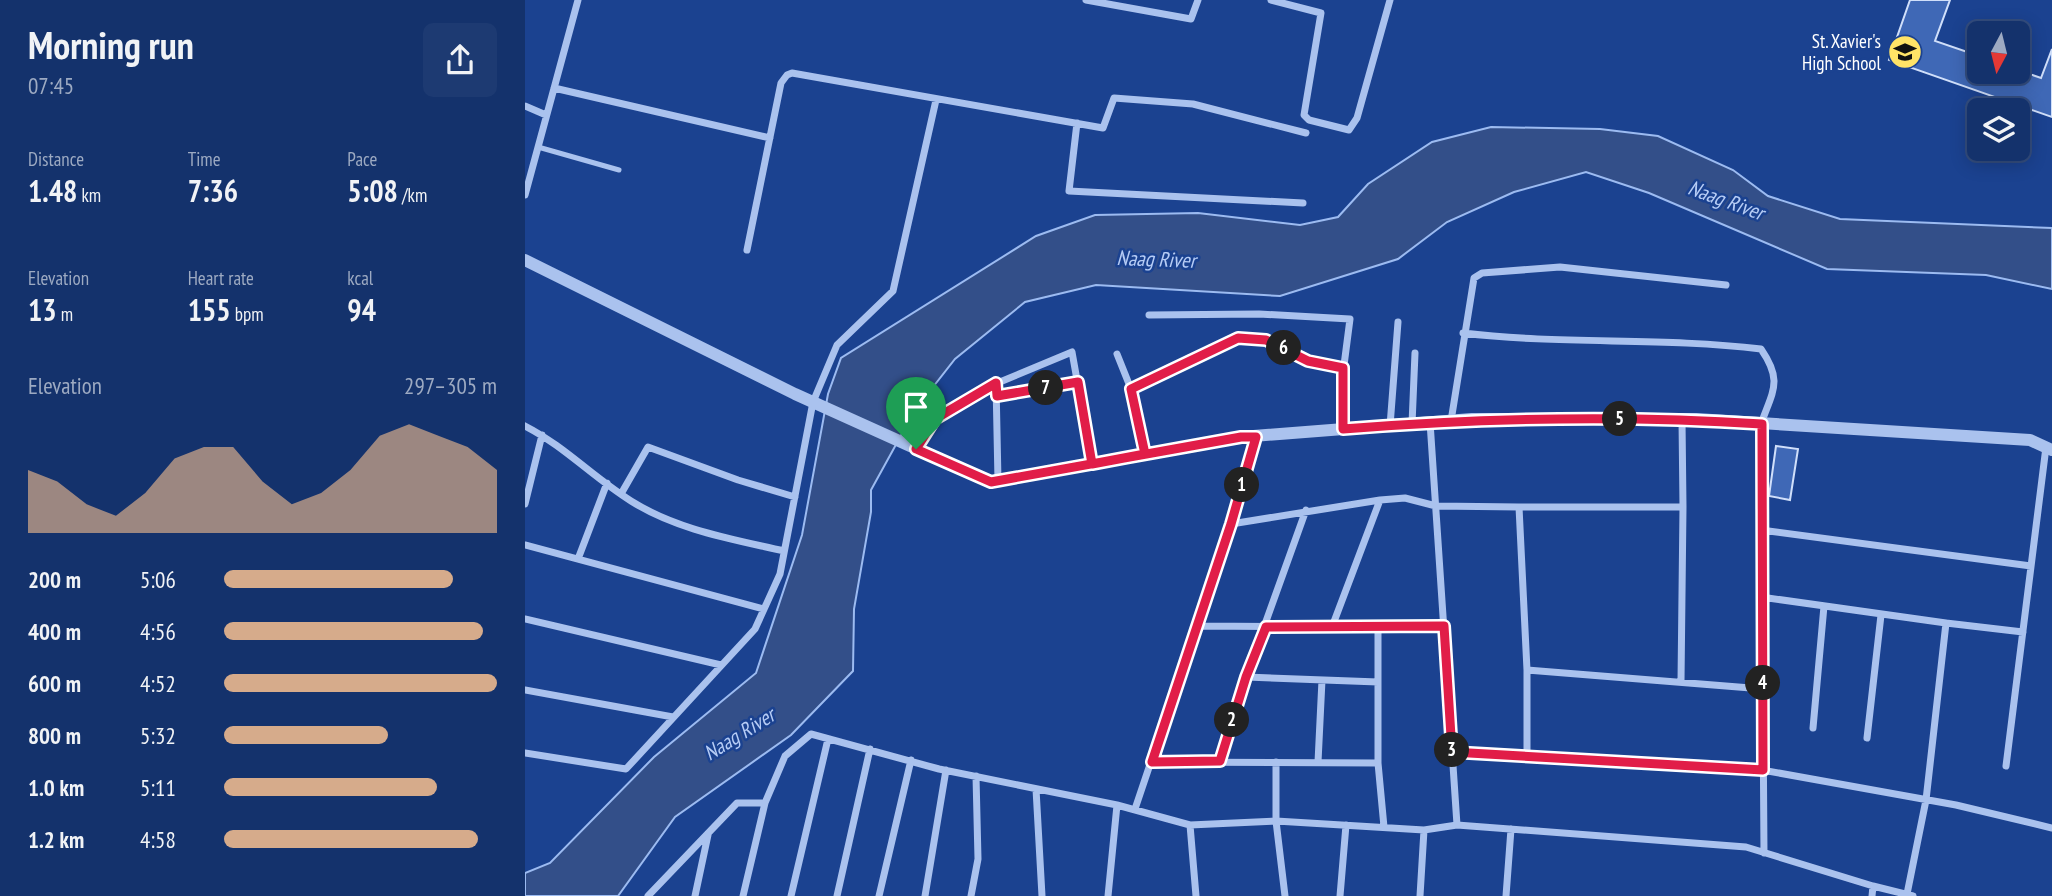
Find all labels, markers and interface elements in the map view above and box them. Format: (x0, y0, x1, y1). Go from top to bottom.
text: Morning run (28, 20, 194, 69)
north arrow (1967, 21, 2030, 84)
map controls (1967, 21, 2030, 161)
button: share (423, 23, 497, 97)
place label: St. Xavier's High School (1802, 29, 1882, 75)
school or university icon: St. Xavier's High School (1886, 33, 1924, 71)
text: 07:45 (28, 71, 74, 100)
button: layers (1967, 98, 2030, 161)
text: Distance (28, 147, 84, 171)
text: Time (188, 147, 221, 171)
text: Pace (347, 147, 377, 171)
text: 1.48 (28, 171, 77, 210)
text: 7:36 (188, 171, 238, 210)
text: 5:08 (347, 171, 398, 210)
water label: Naag River (1684, 174, 1771, 227)
text: km (77, 183, 101, 207)
text: /km (398, 183, 427, 207)
water label: Naag River (1116, 244, 1199, 274)
text: Elevation (28, 266, 89, 290)
text: Heart rate (188, 266, 254, 290)
text: kcal (347, 266, 373, 290)
text: 13 (28, 290, 57, 329)
text: 155 (188, 290, 231, 329)
text: 94 (347, 290, 376, 329)
text: m (57, 302, 73, 326)
text: bpm (231, 302, 264, 326)
pin: 6 (1267, 330, 1301, 366)
text: 6 (1279, 335, 1288, 359)
pin: 7 (1029, 370, 1063, 406)
text: Elevation (28, 371, 102, 400)
text: 297–305 m (404, 371, 497, 400)
text: 7 (1041, 375, 1050, 399)
pin (886, 377, 946, 449)
icon: arrive (897, 388, 935, 426)
pin: 5 (1603, 402, 1637, 436)
text: 5 (1615, 406, 1624, 430)
pin: 1 (1225, 468, 1259, 503)
text: 1 (1237, 472, 1246, 496)
text: 200 m (28, 565, 81, 594)
text: 5:06 (140, 565, 176, 594)
text: 400 m (28, 617, 81, 646)
text: 4:56 (140, 617, 176, 646)
pin: 4 (1745, 666, 1781, 700)
text: 600 m (28, 669, 81, 698)
text: 4:52 (140, 669, 176, 698)
text: 4 (1758, 670, 1767, 694)
water label: Naag River (698, 700, 782, 766)
pin: 2 (1215, 702, 1249, 738)
text: 2 (1227, 707, 1236, 731)
text: 800 m (28, 721, 81, 750)
text: 5:32 (140, 721, 176, 750)
pin: 3 (1434, 732, 1469, 768)
text: 3 (1447, 737, 1456, 761)
text: 1.0 km (28, 773, 84, 802)
text: 5:11 (140, 773, 176, 802)
text: 1.2 km (28, 825, 84, 854)
text: 4:58 (140, 825, 176, 854)

